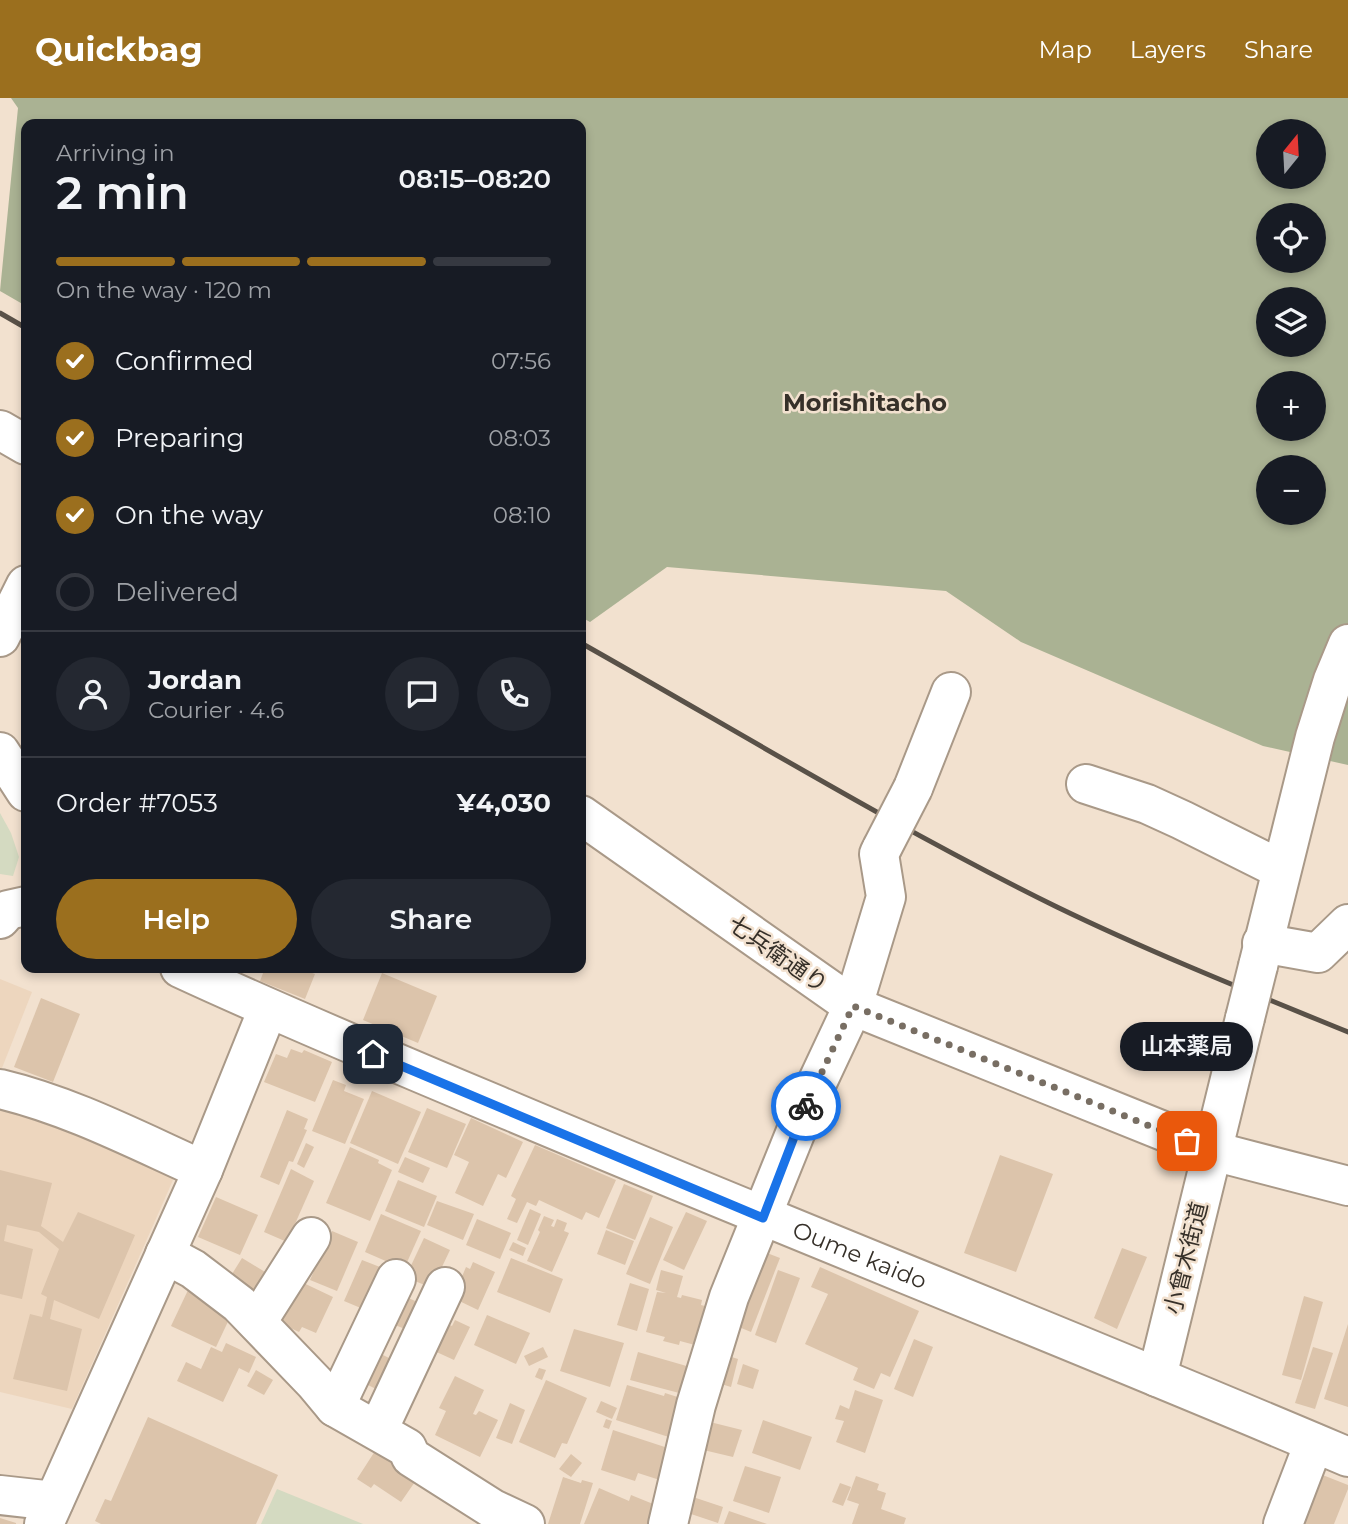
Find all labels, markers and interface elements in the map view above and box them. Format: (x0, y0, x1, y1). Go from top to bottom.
text: Quickbag (35, 29, 203, 69)
text: Map (1038, 35, 1092, 64)
text: Layers (1130, 35, 1206, 64)
text: Share (1244, 35, 1313, 64)
north arrow (1256, 119, 1326, 189)
map controls (1256, 119, 1326, 525)
text: Arriving in (56, 139, 175, 167)
text: 08:15–08:20 (399, 163, 551, 195)
text: 2 min (56, 164, 189, 221)
button: locate (1256, 203, 1326, 273)
text: On the way · 120 m (56, 276, 272, 304)
button: layers (1256, 287, 1326, 357)
icon: check (56, 342, 94, 380)
text: Confirmed (115, 345, 254, 377)
text: 07:56 (491, 347, 551, 375)
button: + (1256, 371, 1326, 441)
district label: Morishitacho (783, 388, 947, 417)
icon: check (56, 419, 94, 457)
text: Preparing (115, 422, 244, 454)
text: 08:03 (488, 424, 551, 452)
button: − (1256, 455, 1326, 525)
icon: check (56, 496, 94, 534)
text: On the way (115, 499, 263, 531)
text: 08:10 (493, 501, 551, 529)
text: Delivered (115, 576, 239, 608)
button: person (56, 657, 130, 731)
button: chat (385, 657, 459, 731)
button: phone (477, 657, 551, 731)
text: Jordan (148, 664, 242, 696)
text: Courier · 4.6 (148, 696, 284, 724)
text: Order #7053 (56, 787, 218, 819)
text: ¥4,030 (457, 787, 551, 819)
button: Help (56, 879, 297, 959)
button: Share (311, 879, 551, 959)
street label: 七兵衛通り (723, 910, 833, 998)
callout: 山本薬局 (1120, 1022, 1254, 1071)
pin (343, 1024, 403, 1084)
text: 山本薬局 (1141, 1032, 1233, 1060)
icon: home (354, 1035, 392, 1073)
courier (771, 1071, 841, 1141)
icon: bike (787, 1087, 825, 1125)
pin (1157, 1111, 1217, 1171)
icon: bag (1168, 1122, 1206, 1160)
street label: 小曾木街道 (1159, 1199, 1213, 1317)
street label: Oume kaido (788, 1215, 931, 1295)

